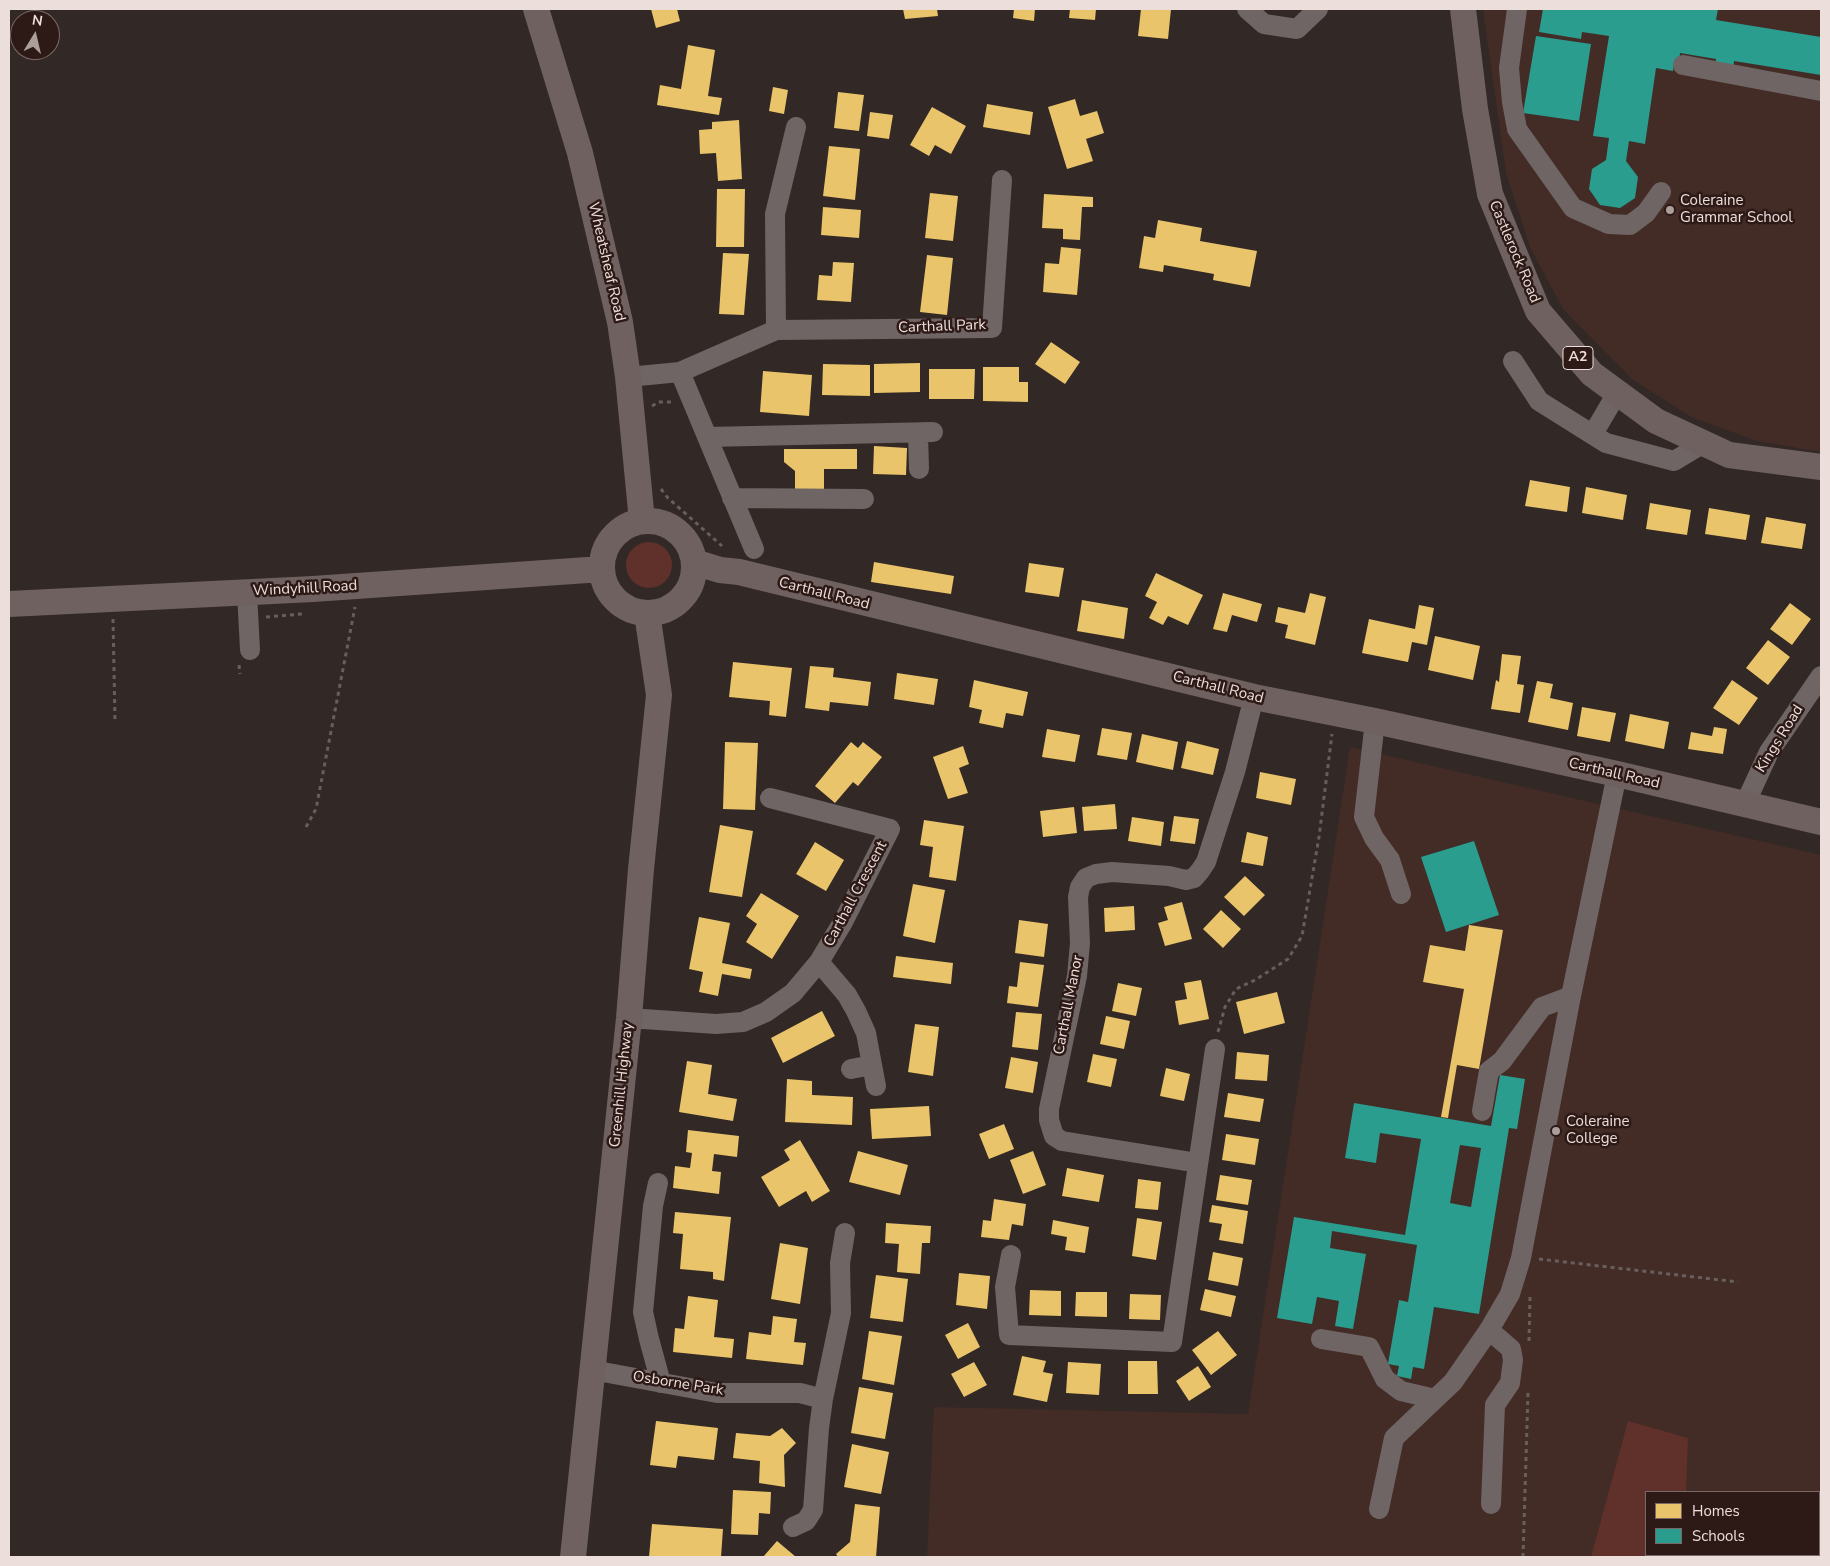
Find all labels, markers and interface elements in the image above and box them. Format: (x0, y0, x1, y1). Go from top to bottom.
north arrow (10, 10, 60, 60)
text: N (31, 10, 44, 31)
place label: Coleraine Grammar School (1680, 192, 1793, 227)
street label: Castlerock Road (1484, 198, 1544, 306)
street label: Wheatsheaf Road (584, 201, 628, 323)
marker: Coleraine Grammar School (1664, 204, 1676, 216)
street label: Carthall Park (898, 316, 986, 338)
road number: A2 (1563, 346, 1593, 369)
street label: Carthall Road (777, 574, 871, 614)
street label: Windyhill Road (252, 577, 358, 601)
street label: Carthall Road (1171, 668, 1265, 708)
street label: Kings Road (1752, 702, 1808, 776)
street label: Carthall Road (1567, 755, 1661, 793)
street label: Carthall Crescent (821, 838, 891, 950)
street label: Carthall Manor (1051, 954, 1087, 1056)
street label: Greenhill Highway (606, 1022, 638, 1148)
place label: Coleraine College (1566, 1113, 1629, 1148)
marker: Coleraine College (1550, 1125, 1562, 1137)
street label: Osborne Park (631, 1368, 725, 1400)
legend (1645, 1491, 1820, 1556)
text: Homes (1692, 1501, 1740, 1521)
text: Schools (1692, 1526, 1745, 1546)

